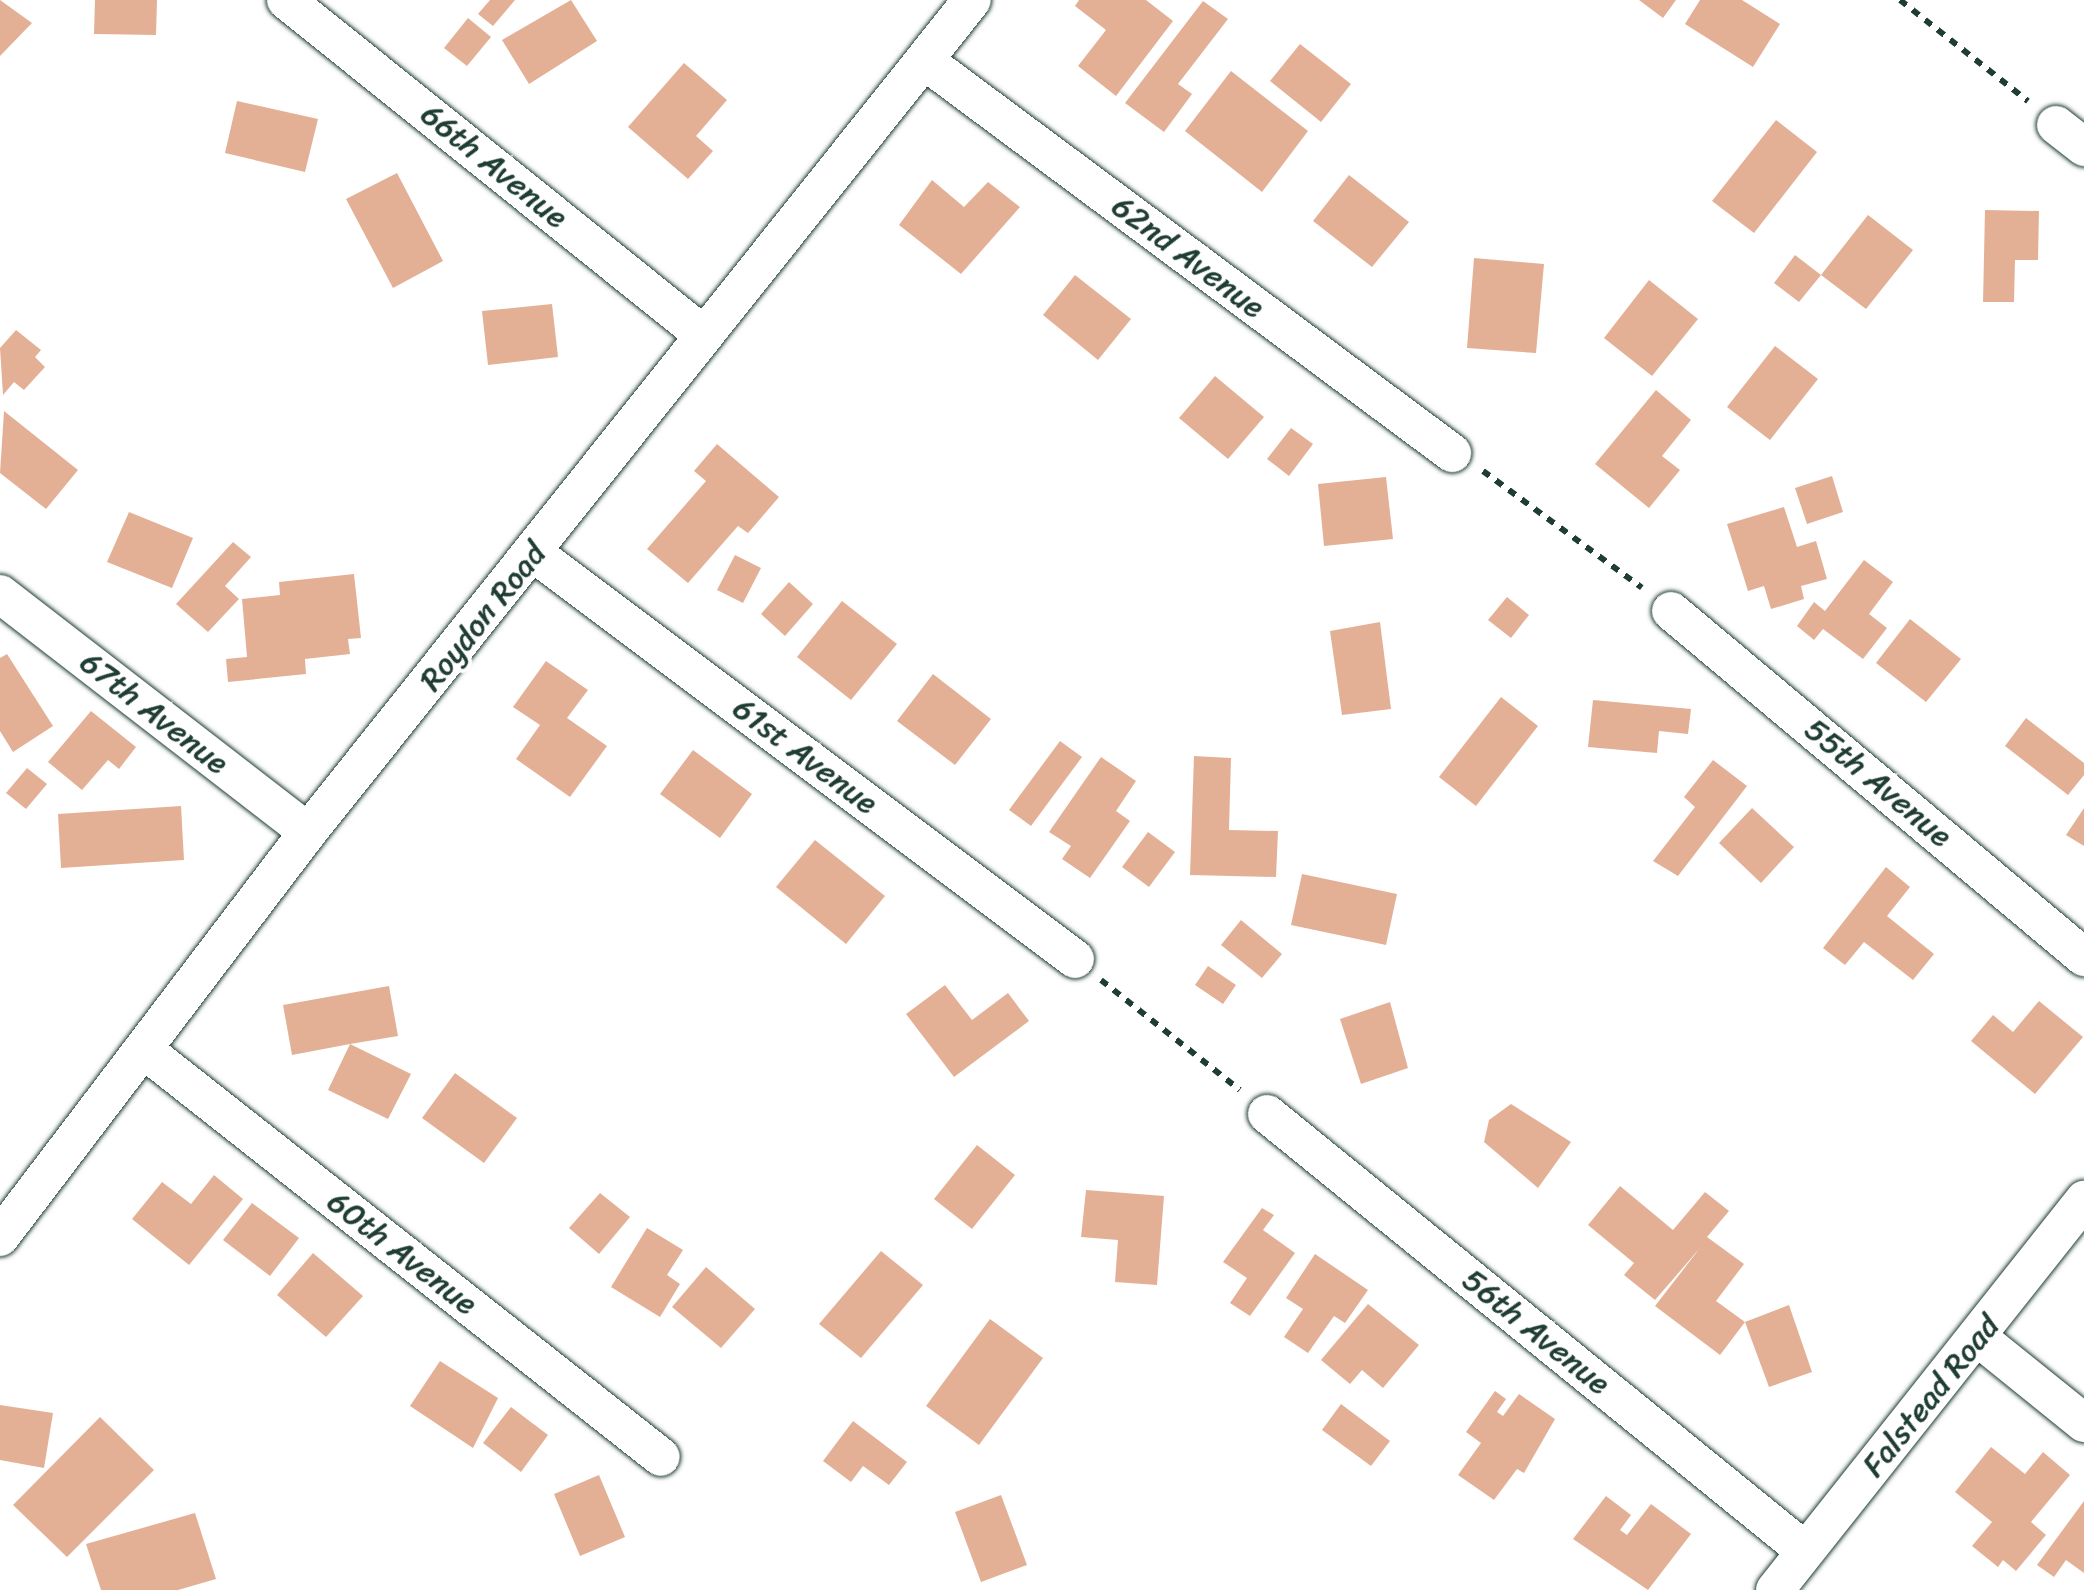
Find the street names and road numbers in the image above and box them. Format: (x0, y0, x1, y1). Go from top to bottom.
street label: 66th Avenue (413, 95, 575, 237)
street label: 62nd Avenue (1104, 187, 1272, 327)
street label: Roydon Road (412, 535, 554, 699)
street label: 67th Avenue (72, 643, 236, 783)
street label: 61st Avenue (725, 689, 885, 823)
street label: 55th Avenue (1797, 710, 1959, 856)
street label: 60th Avenue (319, 1183, 485, 1323)
street label: 56th Avenue (1454, 1261, 1618, 1403)
street label: Falstead Road (1854, 1308, 2008, 1484)

